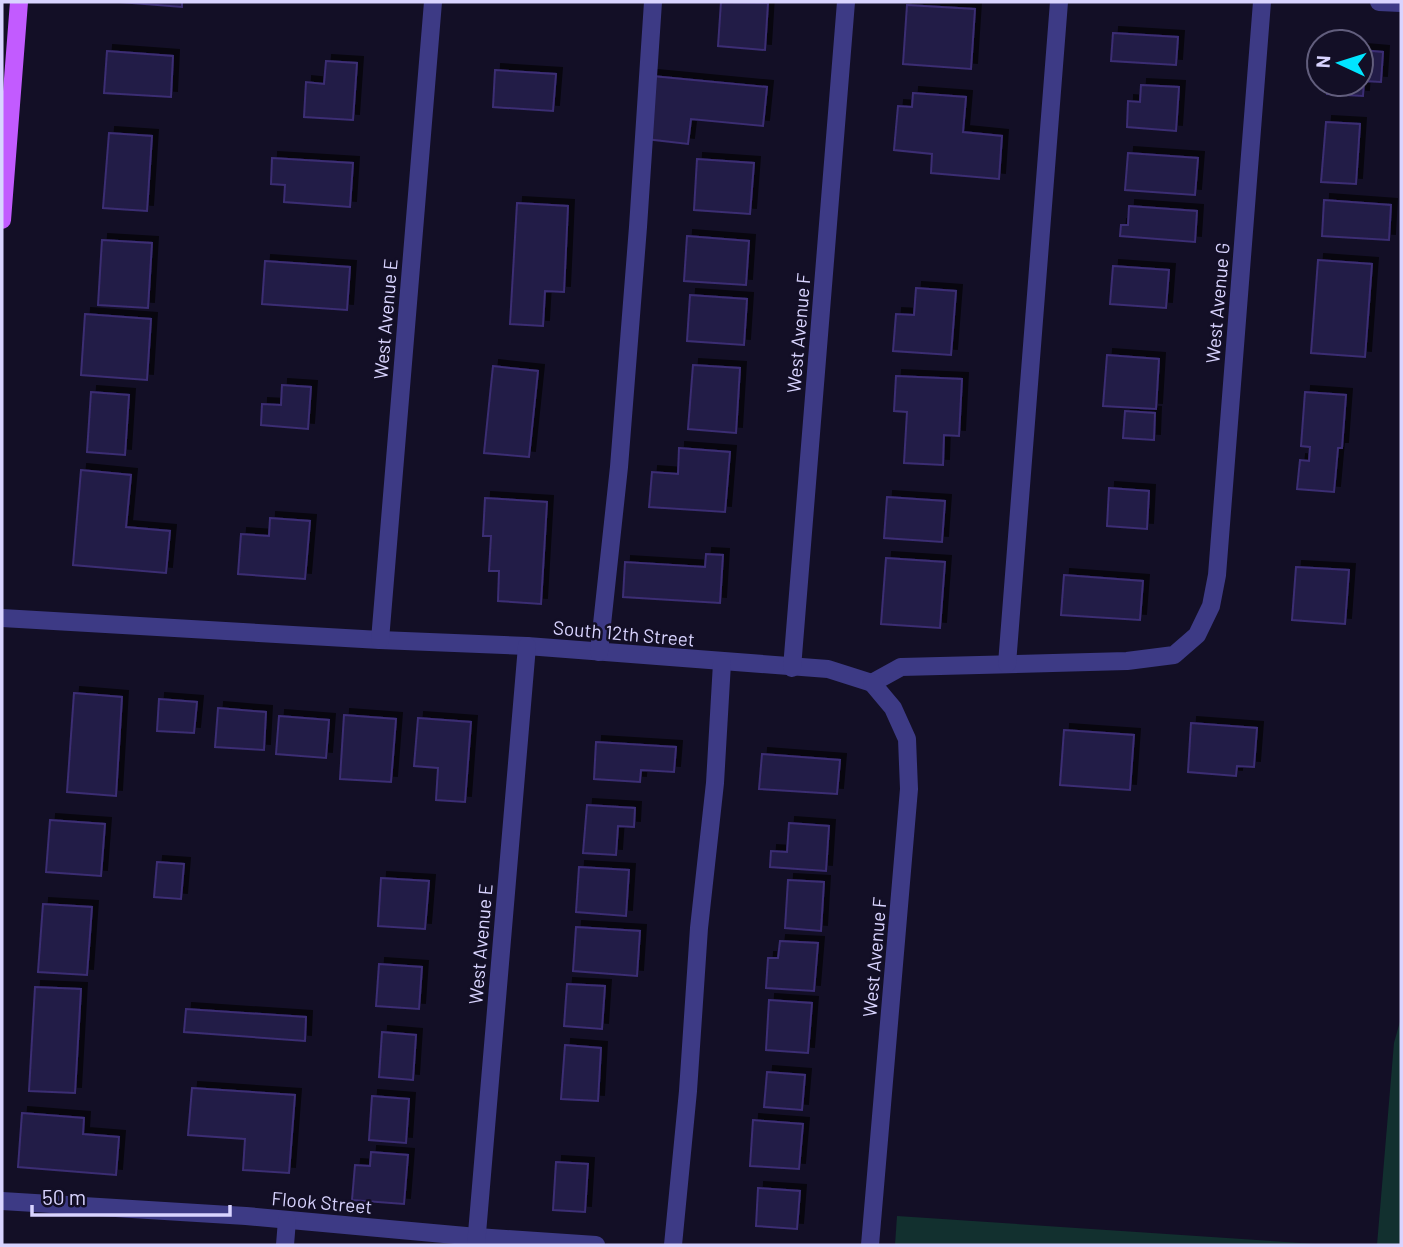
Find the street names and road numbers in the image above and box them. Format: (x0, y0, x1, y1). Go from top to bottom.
street label: West Avenue G (1200, 242, 1234, 364)
street label: West Avenue E (368, 258, 402, 380)
street label: West Avenue F (781, 272, 815, 394)
street label: South 12th Street (552, 615, 696, 651)
street label: West Avenue E (463, 883, 497, 1005)
street label: West Avenue F (857, 896, 891, 1018)
street label: Flook Street (271, 1186, 373, 1218)

